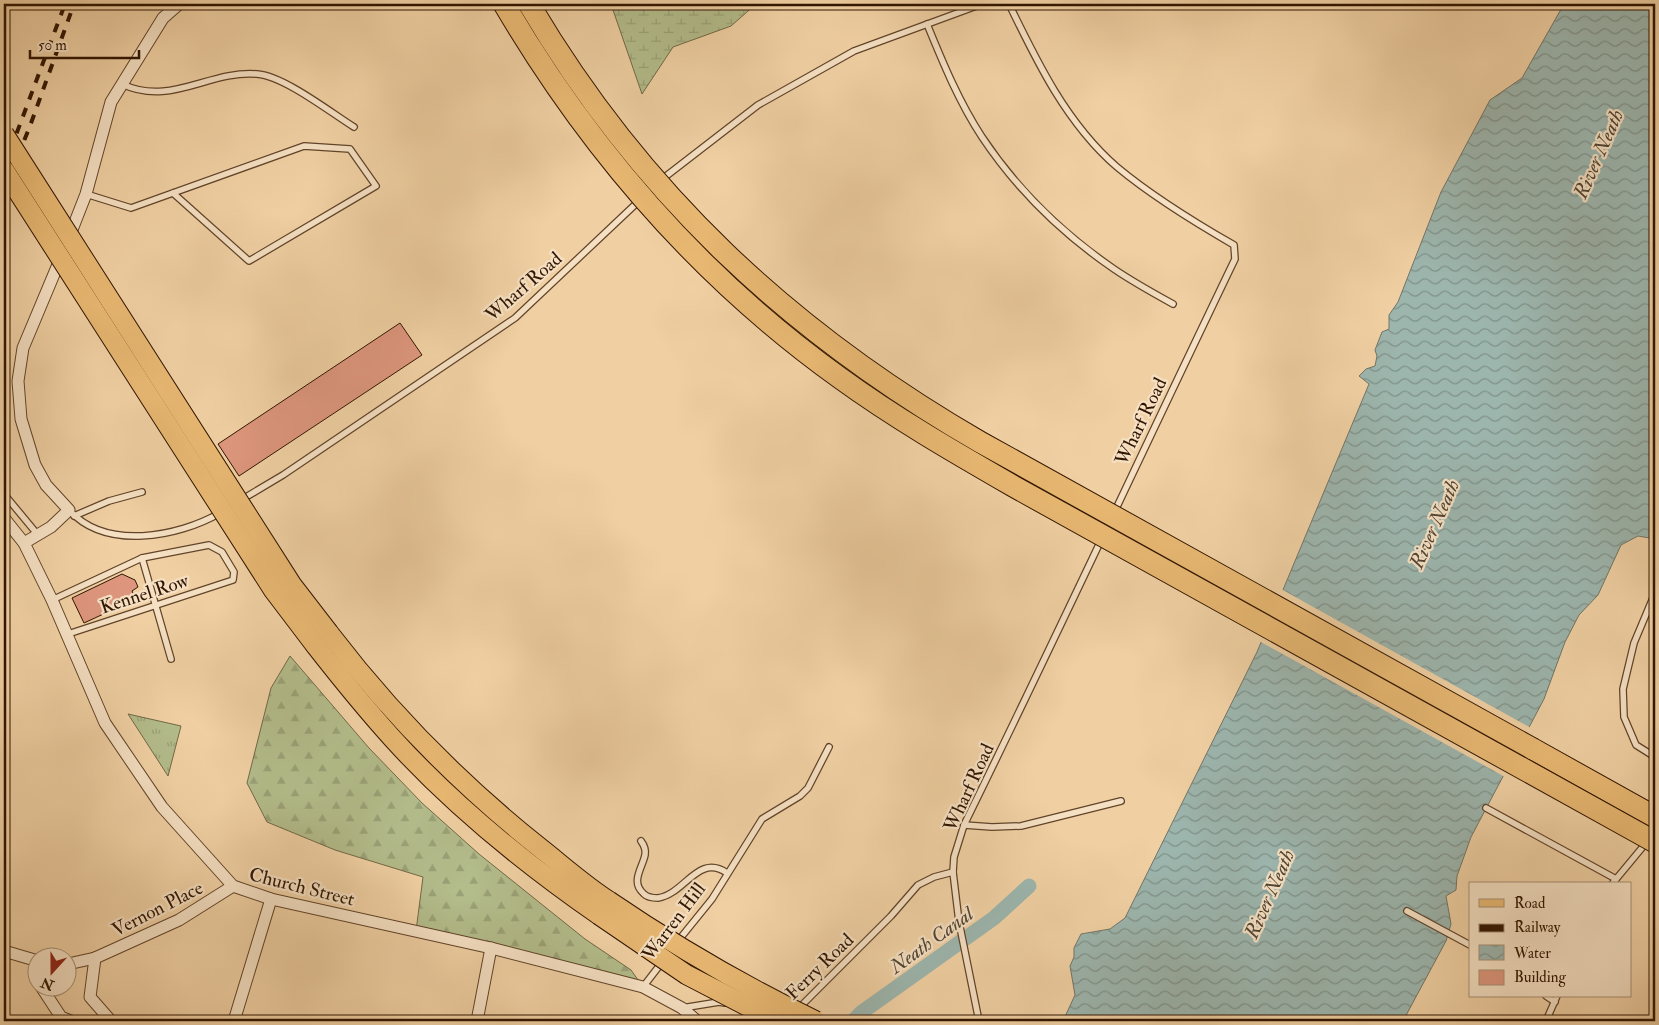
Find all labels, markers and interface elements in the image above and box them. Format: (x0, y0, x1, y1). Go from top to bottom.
scale bar (30, 28, 139, 60)
text: 50 m (38, 36, 67, 55)
water label: River Neath (1567, 106, 1629, 203)
street label: Wharf Road (479, 246, 568, 327)
street label: Wharf Road (1109, 373, 1173, 470)
water label: River Neath (1403, 476, 1465, 573)
street label: Kennel Row (97, 568, 192, 620)
street label: Wharf Road (938, 739, 1000, 836)
water label: River Neath (1238, 846, 1300, 943)
street label: Church Street (246, 862, 357, 912)
street label: Vernon Place (108, 876, 207, 942)
street label: Warren Hill (636, 878, 711, 966)
legend (1469, 882, 1632, 998)
text: Road (1514, 894, 1546, 913)
water label: Neath Canal (884, 900, 980, 980)
text: Railway (1514, 918, 1561, 937)
street label: Ferry Road (781, 928, 859, 1005)
text: Water (1513, 944, 1551, 963)
north arrow (28, 948, 78, 998)
text: Building (1514, 968, 1566, 987)
text: N (38, 973, 57, 994)

